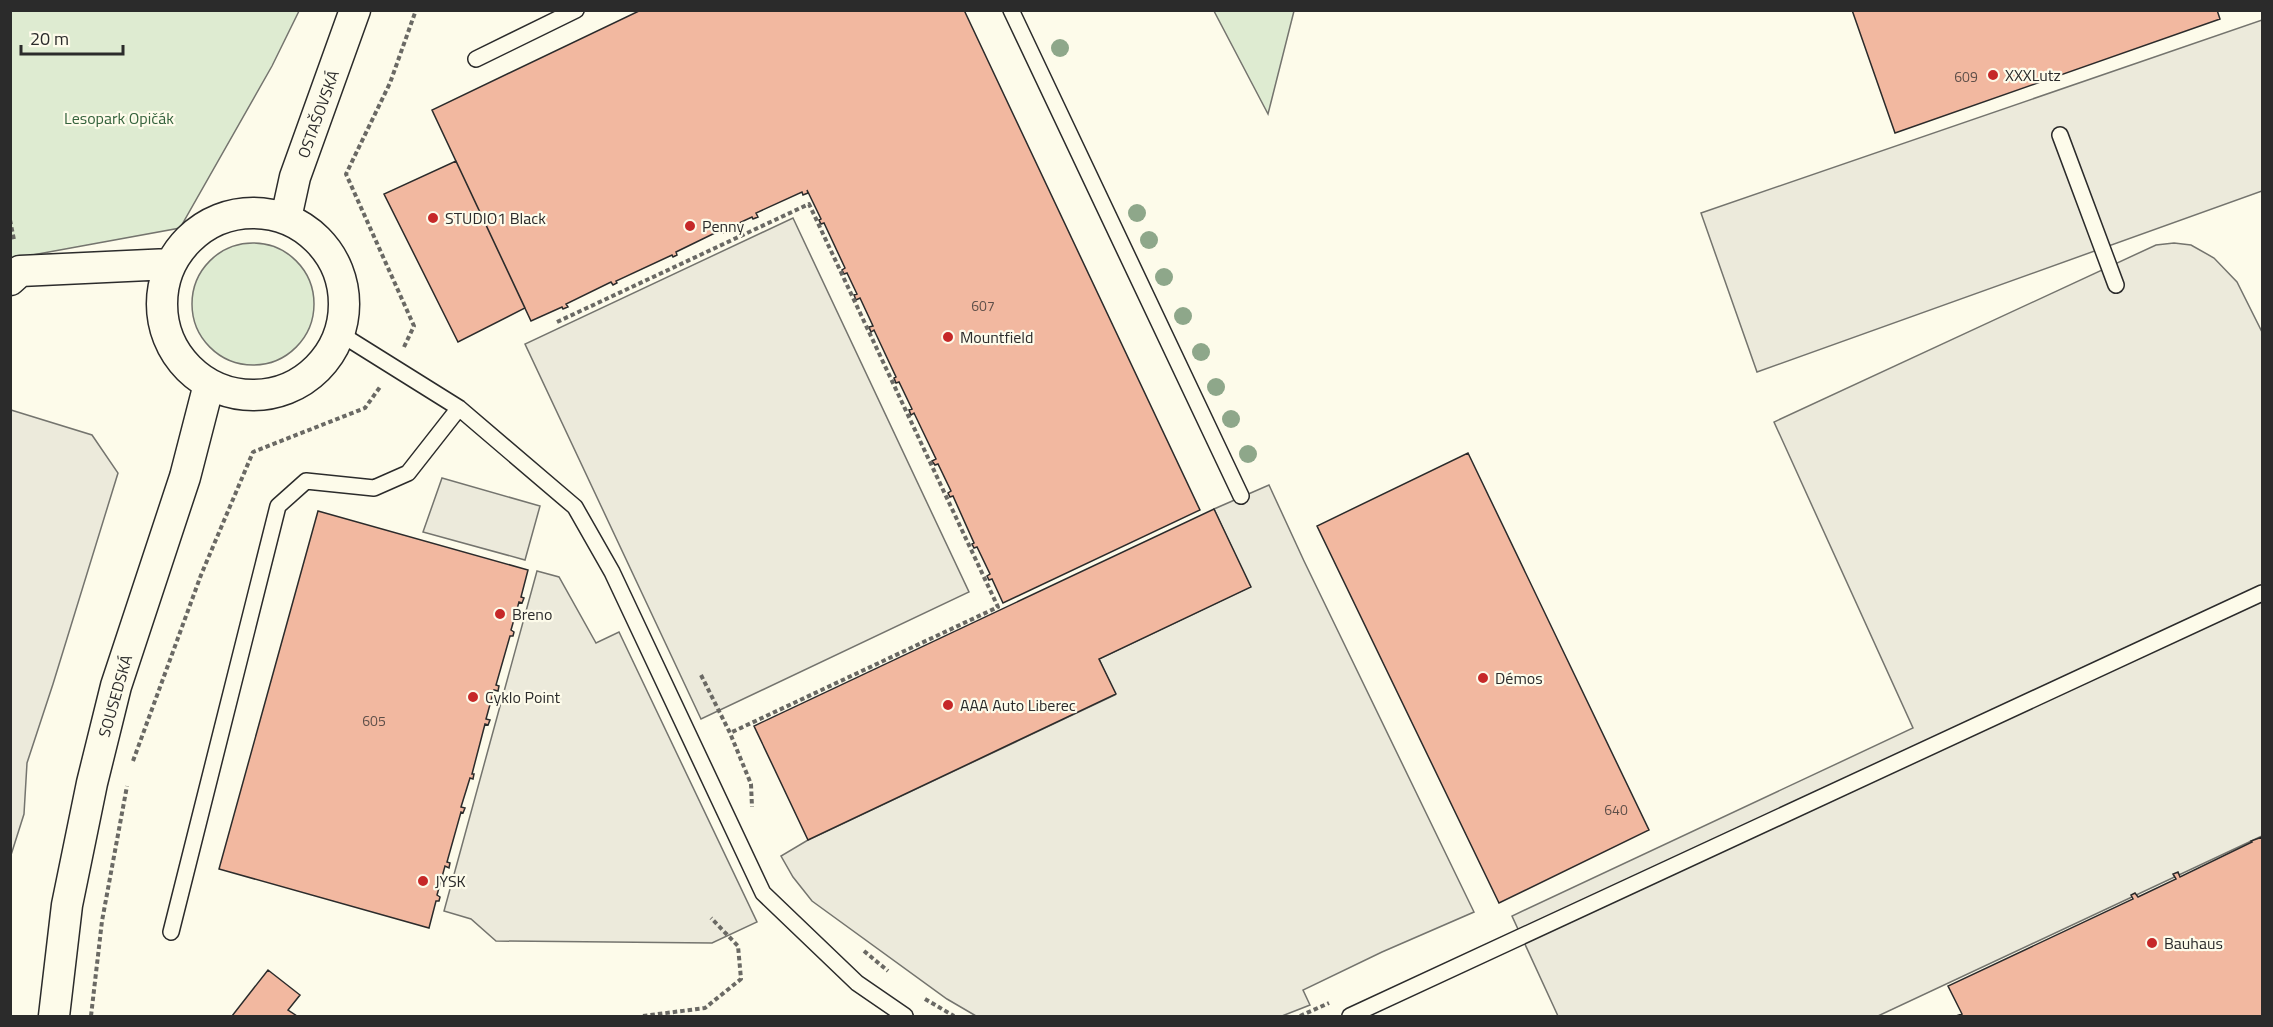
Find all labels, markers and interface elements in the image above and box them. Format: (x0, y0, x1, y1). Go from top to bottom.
scale bar (21, 18, 123, 56)
text: 20 m (30, 25, 69, 52)
place label: XXXLutz (2005, 63, 2061, 87)
street label: OSTAŠOVSKÁ (291, 66, 345, 161)
house number: 609 (1954, 66, 1978, 87)
marker: XXXLutz (1986, 68, 2000, 82)
park label: Lesopark Opičák (64, 106, 174, 130)
place label: STUDIO1 Black (445, 206, 546, 230)
marker: STUDIO1 Black (426, 211, 440, 225)
place label: Penny (702, 214, 745, 238)
marker: Penny (683, 219, 697, 233)
house number: 607 (971, 295, 995, 316)
place label: Mountfield (960, 325, 1034, 349)
marker: Mountfield (941, 330, 955, 344)
place label: Breno (512, 602, 552, 626)
marker: Breno (493, 607, 507, 621)
street label: SOUSEDSKÁ (92, 652, 138, 740)
place label: Démos (1495, 666, 1543, 690)
marker: Démos (1476, 671, 1490, 685)
place label: Cyklo Point (485, 685, 560, 709)
marker: Cyklo Point (466, 690, 480, 704)
place label: AAA Auto Liberec (960, 693, 1076, 717)
marker: AAA Auto Liberec (941, 698, 955, 712)
house number: 605 (362, 710, 386, 731)
house number: 640 (1604, 799, 1628, 820)
place label: JYSK (435, 869, 466, 893)
marker: JYSK (416, 874, 430, 888)
place label: Bauhaus (2164, 931, 2223, 955)
marker: Bauhaus (2145, 936, 2159, 950)

